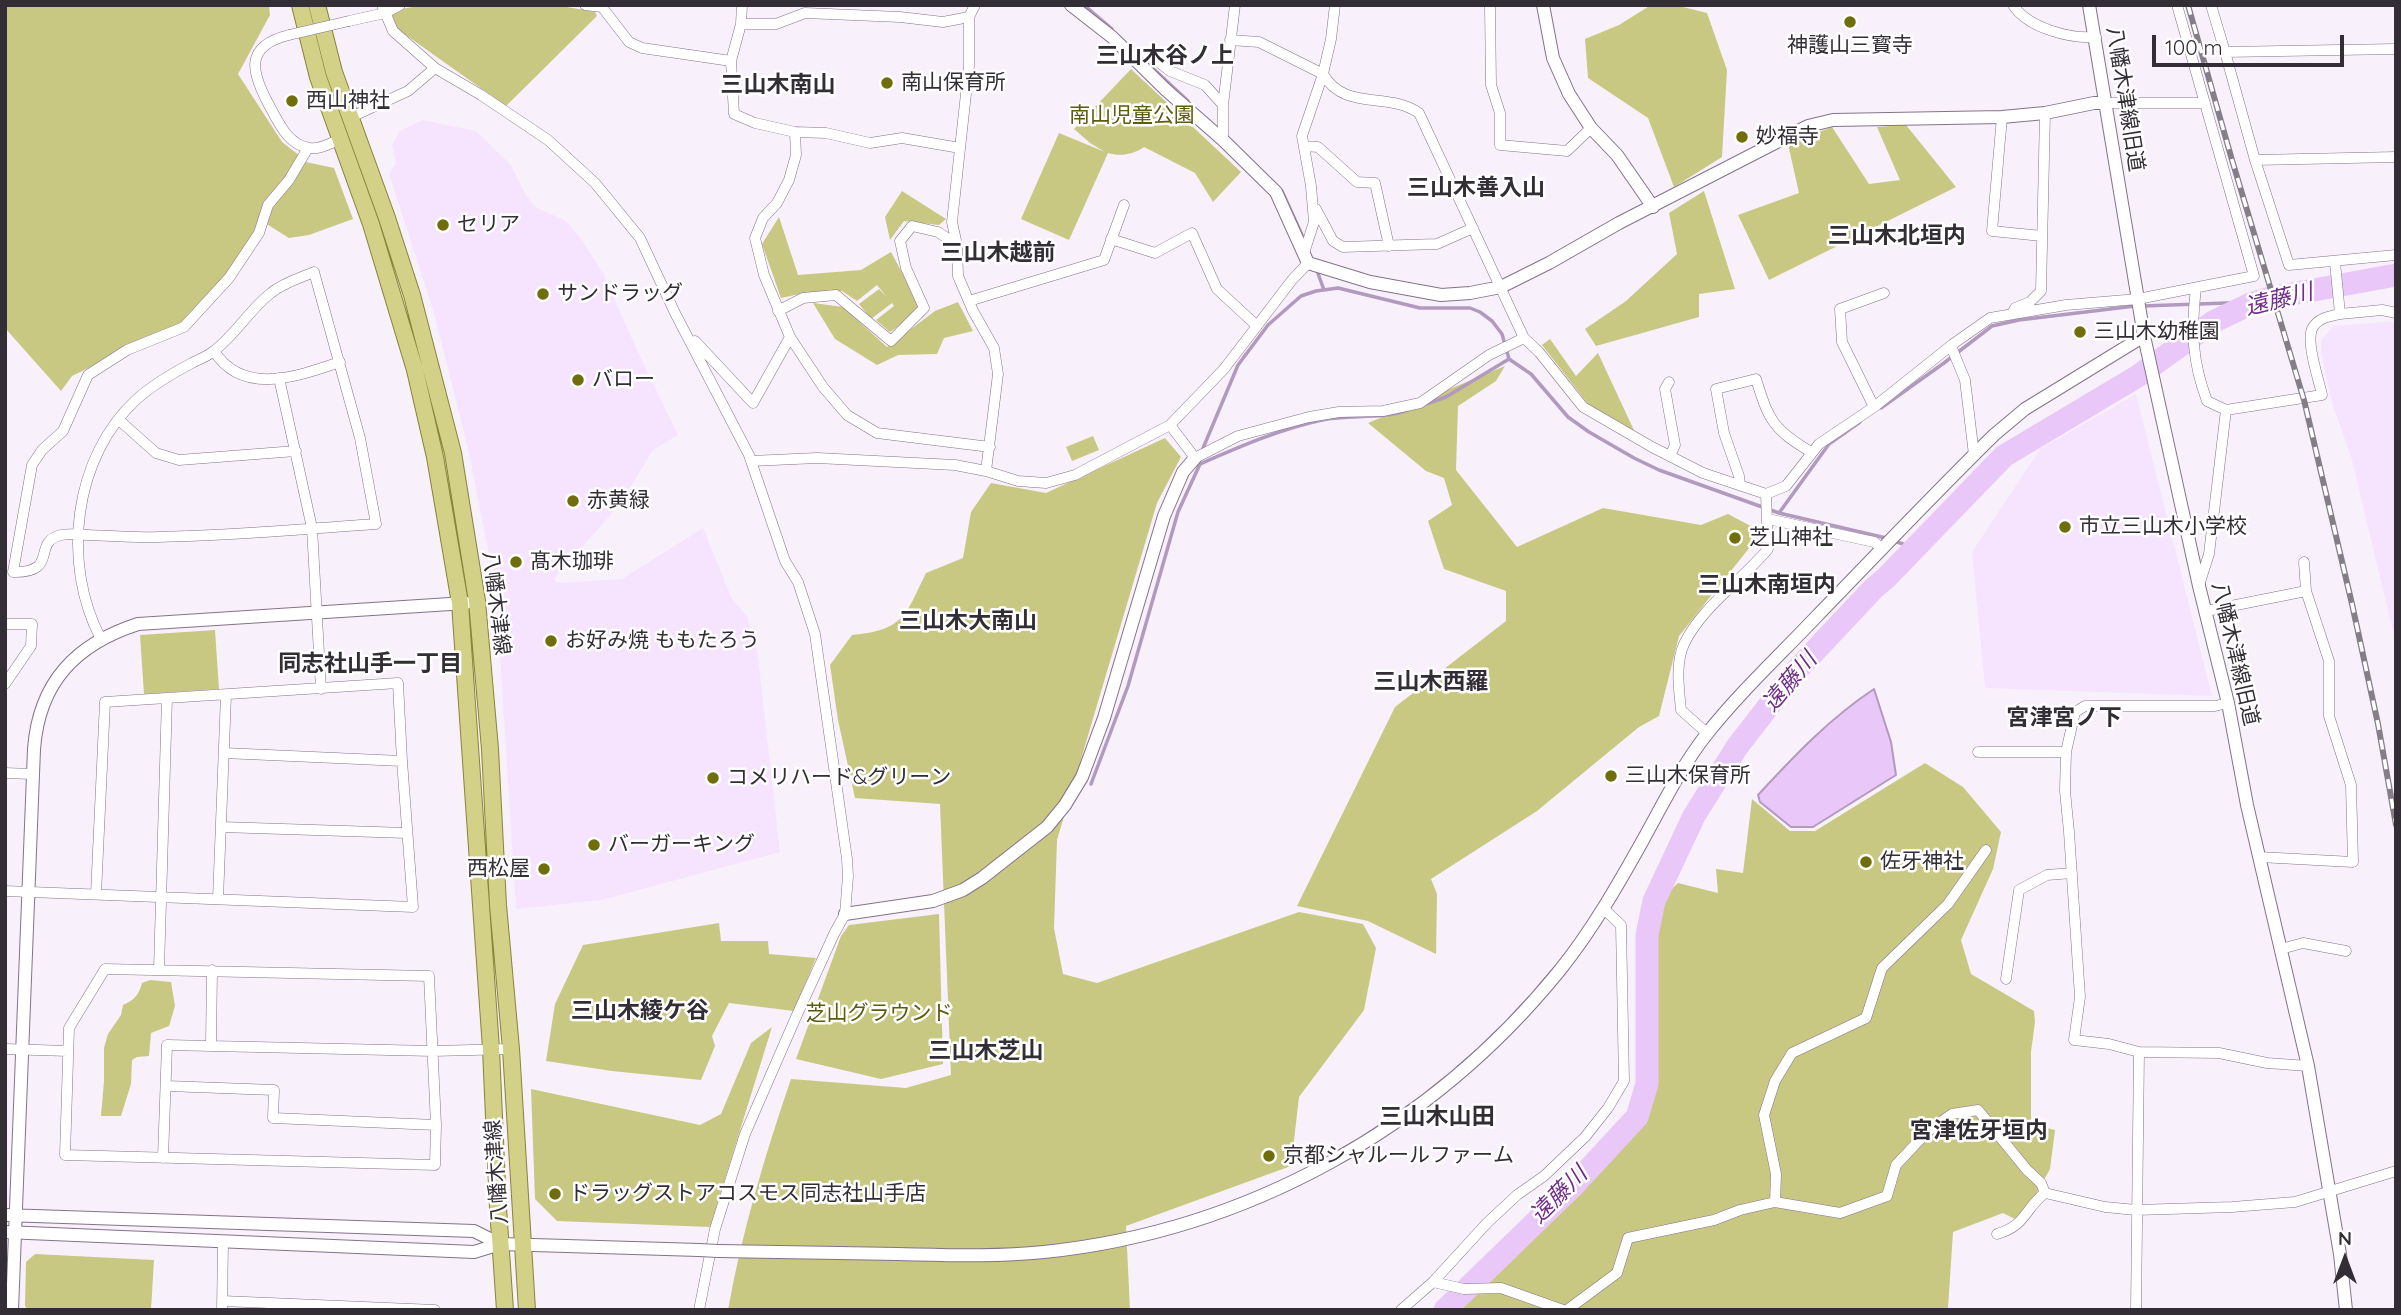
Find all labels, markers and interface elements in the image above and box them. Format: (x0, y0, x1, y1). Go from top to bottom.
marker: 神護山三寳寺 (1842, 14, 1858, 30)
scale bar (2156, 21, 2348, 65)
street label: 八幡木津線旧道 (2101, 24, 2149, 174)
place label: 神護山三寳寺 (1787, 33, 1913, 59)
text: 100 m (2165, 34, 2223, 60)
district label: 三山木谷ノ上 (1096, 42, 1234, 70)
place label: 南山保育所 (901, 70, 1006, 96)
district label: 三山木南山 (721, 71, 835, 99)
marker: 南山保育所 (879, 75, 895, 91)
place label: 西山神社 (306, 88, 390, 114)
marker: 西山神社 (284, 93, 300, 109)
park label: 南山児童公園 (1069, 103, 1195, 129)
place label: 妙福寺 (1756, 124, 1819, 150)
marker: 妙福寺 (1734, 129, 1750, 145)
district label: 三山木善入山 (1407, 174, 1545, 202)
place label: セリア (457, 212, 520, 238)
marker: セリア (435, 217, 451, 233)
district label: 三山木北垣内 (1828, 222, 1966, 250)
district label: 三山木越前 (941, 239, 1055, 267)
water label: 遠藤川 (2242, 278, 2316, 322)
place label: サンドラッグ (557, 281, 683, 307)
marker: サンドラッグ (535, 286, 551, 302)
place label: 三山木幼稚園 (2094, 319, 2220, 345)
marker: 三山木幼稚園 (2072, 324, 2088, 340)
place label: バロー (592, 367, 655, 393)
marker: バロー (570, 372, 586, 388)
place label: 赤黄緑 (587, 488, 650, 514)
marker: 赤黄緑 (565, 493, 581, 509)
place label: 市立三山木小学校 (2079, 514, 2247, 540)
marker: 市立三山木小学校 (2057, 519, 2073, 535)
place label: 芝山神社 (1749, 525, 1833, 551)
marker: 芝山神社 (1727, 530, 1743, 546)
street label: 八幡木津線 (477, 549, 515, 657)
place label: 髙木珈琲 (530, 549, 614, 575)
marker: 髙木珈琲 (508, 554, 524, 570)
district label: 三山木南垣内 (1698, 571, 1836, 599)
street label: 八幡木津線旧道 (2206, 580, 2264, 728)
district label: 三山木大南山 (899, 607, 1037, 635)
place label: お好み焼 ももたろう (565, 628, 760, 654)
marker: お好み焼 ももたろう (543, 633, 559, 649)
water label: 遠藤川 (1757, 647, 1823, 717)
district label: 同志社山手一丁目 (278, 650, 462, 678)
district label: 三山木西羅 (1374, 668, 1488, 696)
district label: 宮津宮ノ下 (2007, 704, 2121, 732)
place label: 三山木保育所 (1625, 763, 1751, 789)
place label: コメリハード&グリーン (727, 765, 951, 791)
marker: 三山木保育所 (1603, 768, 1619, 784)
marker: コメリハード&グリーン (705, 770, 721, 786)
place label: バーガーキング (608, 832, 755, 858)
marker: バーガーキング (586, 837, 602, 853)
place label: 佐牙神社 (1880, 849, 1964, 875)
marker: 佐牙神社 (1858, 854, 1874, 870)
place label: 西松屋 (467, 856, 530, 882)
marker: 西松屋 (536, 861, 552, 877)
district label: 三山木綾ケ谷 (571, 997, 709, 1025)
park label: 芝山グラウンド (806, 1001, 952, 1027)
district label: 三山木芝山 (929, 1037, 1043, 1065)
district label: 三山木山田 (1380, 1103, 1494, 1131)
district label: 宮津佐牙垣内 (1910, 1117, 2048, 1145)
street label: 八幡木津線 (481, 1119, 513, 1225)
place label: 京都シャルールファーム (1283, 1143, 1514, 1169)
marker: 京都シャルールファーム (1261, 1148, 1277, 1164)
water label: 遠藤川 (1525, 1161, 1593, 1229)
place label: ドラッグストアコスモス同志社山手店 (569, 1181, 926, 1207)
marker: ドラッグストアコスモス同志社山手店 (547, 1186, 563, 1202)
north arrow (2310, 1224, 2380, 1294)
text: N (2338, 1226, 2352, 1250)

